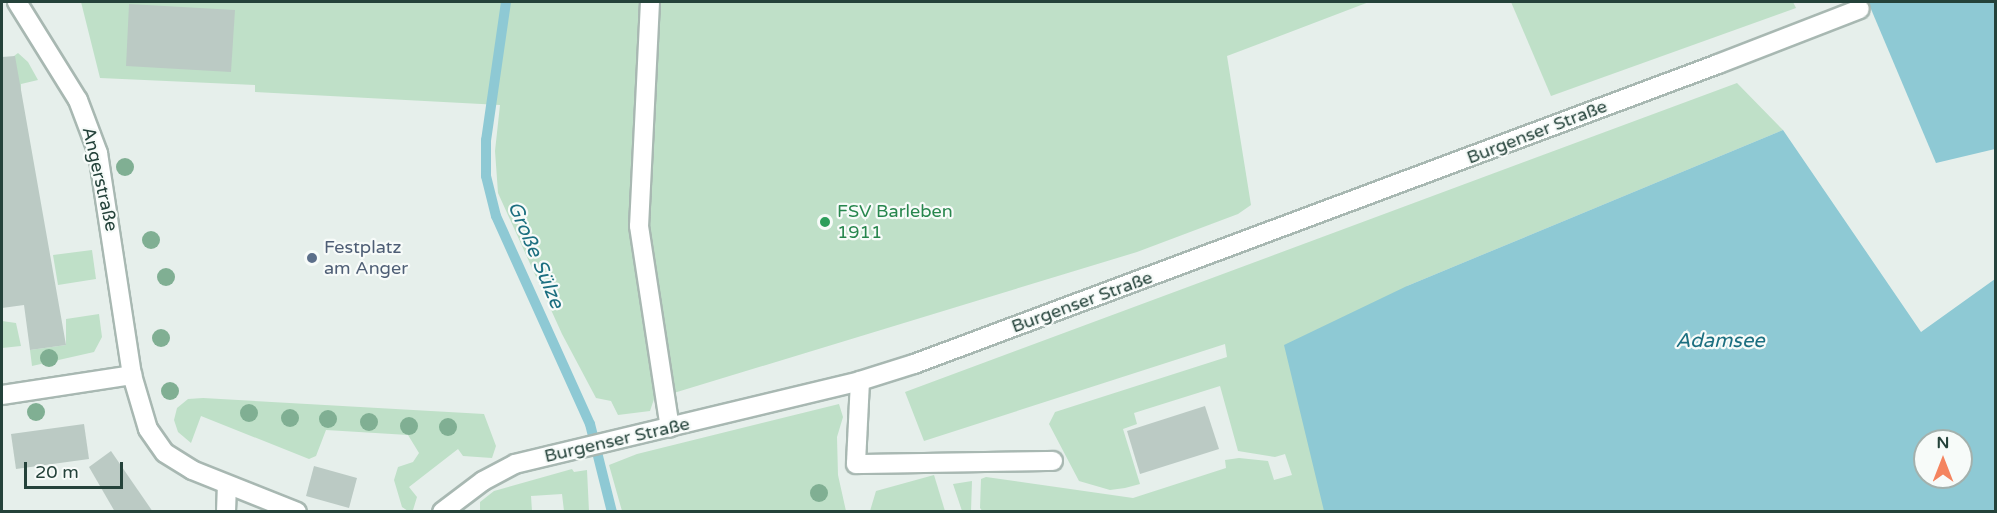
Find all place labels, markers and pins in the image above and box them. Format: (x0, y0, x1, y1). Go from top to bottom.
place label: FSV Barleben 1911 (837, 201, 953, 244)
marker: FSV Barleben 1911 (818, 215, 832, 229)
place label: Festplatz am Anger (324, 237, 408, 280)
marker: Festplatz am Anger (305, 251, 319, 265)

